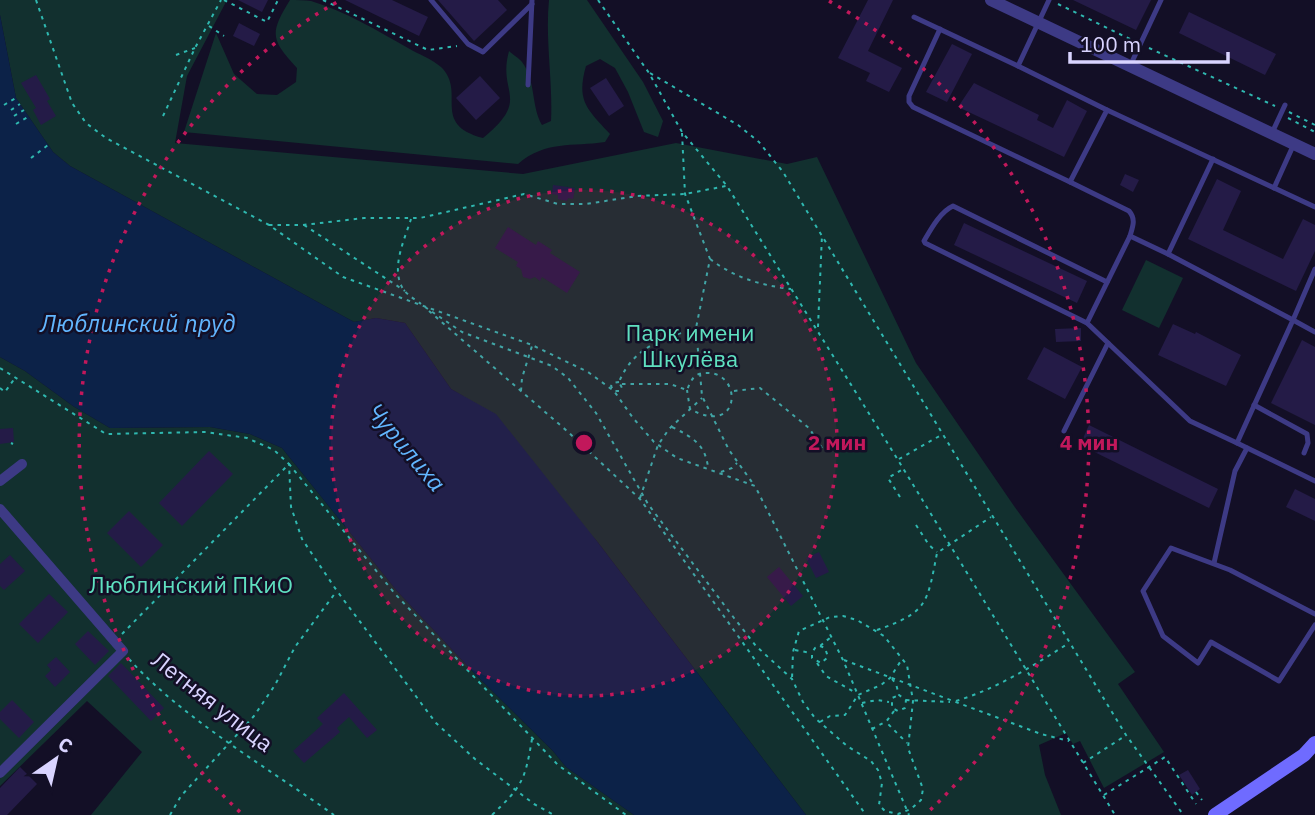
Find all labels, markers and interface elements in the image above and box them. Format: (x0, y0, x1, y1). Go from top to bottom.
scale bar (1070, 21, 1228, 65)
text: 100 m (1080, 30, 1141, 58)
water label: Люблинский пруд (39, 307, 236, 339)
park label: Парк имени Шкулёва (626, 317, 754, 373)
water label: Чурилиха (361, 396, 453, 498)
text: 2 мин (808, 428, 866, 456)
text: 4 мин (1060, 428, 1118, 456)
centre of rings (572, 431, 596, 455)
park label: Люблинский ПКиО (89, 569, 293, 599)
street label: Летняя улица (146, 644, 280, 758)
north arrow (21, 724, 91, 794)
text: С (54, 731, 77, 758)

